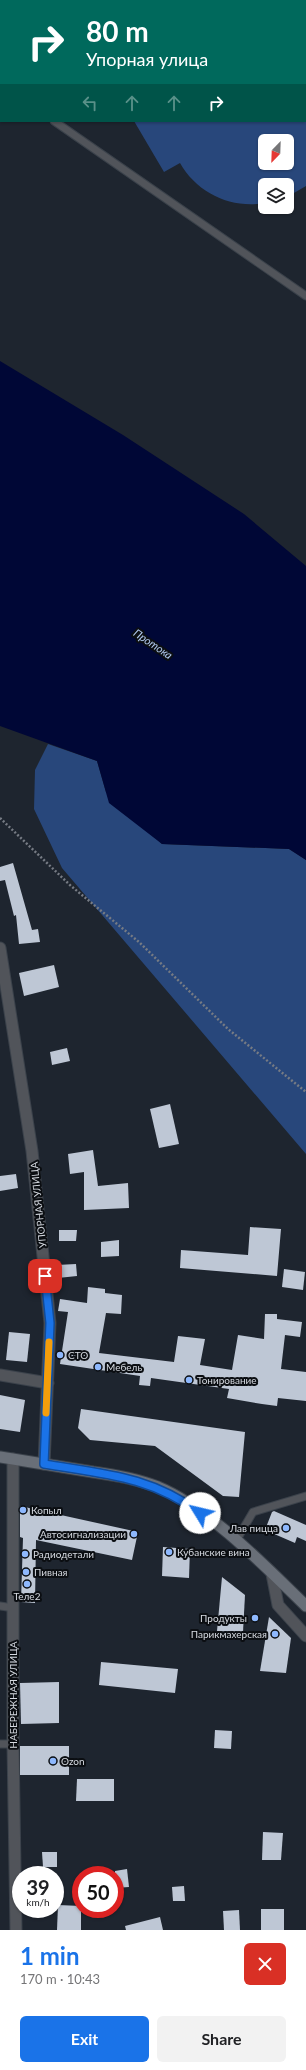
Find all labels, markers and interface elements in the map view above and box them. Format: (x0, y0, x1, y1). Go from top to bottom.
text: 80 m (86, 14, 149, 48)
icon: right (20, 16, 72, 68)
text: Упорная улица (86, 48, 208, 70)
icon: left (79, 92, 101, 114)
icon: ahead (121, 92, 143, 114)
icon: ahead (163, 92, 185, 114)
icon: right (205, 92, 227, 114)
north arrow (258, 134, 294, 170)
map controls (258, 134, 294, 214)
button: layers (258, 178, 294, 214)
water label: Протока (131, 626, 175, 662)
street label: УПОРНАЯ УЛИЦА (27, 1161, 48, 1249)
pin (28, 1259, 62, 1293)
icon: arrive (34, 1265, 56, 1287)
place label: СТО (68, 1349, 88, 1361)
marker: СТО (55, 1350, 65, 1360)
place label: Мебель (106, 1361, 142, 1373)
marker: Мебель (93, 1362, 103, 1372)
place label: Тонирование (197, 1374, 257, 1386)
marker: Тонирование (184, 1375, 194, 1385)
position arrow (179, 1492, 221, 1534)
place label: Копыл (31, 1504, 62, 1516)
marker: Копыл (18, 1505, 28, 1515)
place label: Лав пицца (229, 1522, 278, 1534)
marker: Лав пицца (281, 1523, 291, 1533)
place label: Автосигнализации (40, 1528, 126, 1540)
marker: Автосигнализации (129, 1529, 139, 1539)
place label: Кубанские вина (177, 1546, 250, 1558)
marker: Кубанские вина (164, 1547, 174, 1557)
place label: Радиодетали (33, 1548, 94, 1560)
marker: Радиодетали (20, 1549, 30, 1559)
place label: Пивная (34, 1566, 68, 1578)
marker: Пивная (21, 1567, 31, 1577)
marker: Теле2 (22, 1579, 32, 1589)
place label: Теле2 (14, 1590, 41, 1602)
place label: Продукты (200, 1612, 247, 1624)
marker: Продукты (250, 1613, 260, 1623)
place label: Парикмахерская (191, 1628, 267, 1640)
marker: Парикмахерская (270, 1629, 280, 1639)
street label: НАБЕРЕЖНАЯ УЛИЦА (7, 1641, 19, 1749)
place label: Ozon (61, 1755, 85, 1767)
marker: Ozon (48, 1756, 58, 1766)
speed limit sign: 50 (72, 1866, 124, 1918)
text: 39 (26, 1875, 50, 1899)
text: km/h (26, 1896, 50, 1908)
text: 1 min (20, 1941, 80, 1970)
button: close (244, 1943, 286, 1985)
text: 170 m · 10:43 (20, 1971, 100, 1987)
button: Exit (20, 2016, 149, 2062)
button: Share (157, 2016, 286, 2062)

